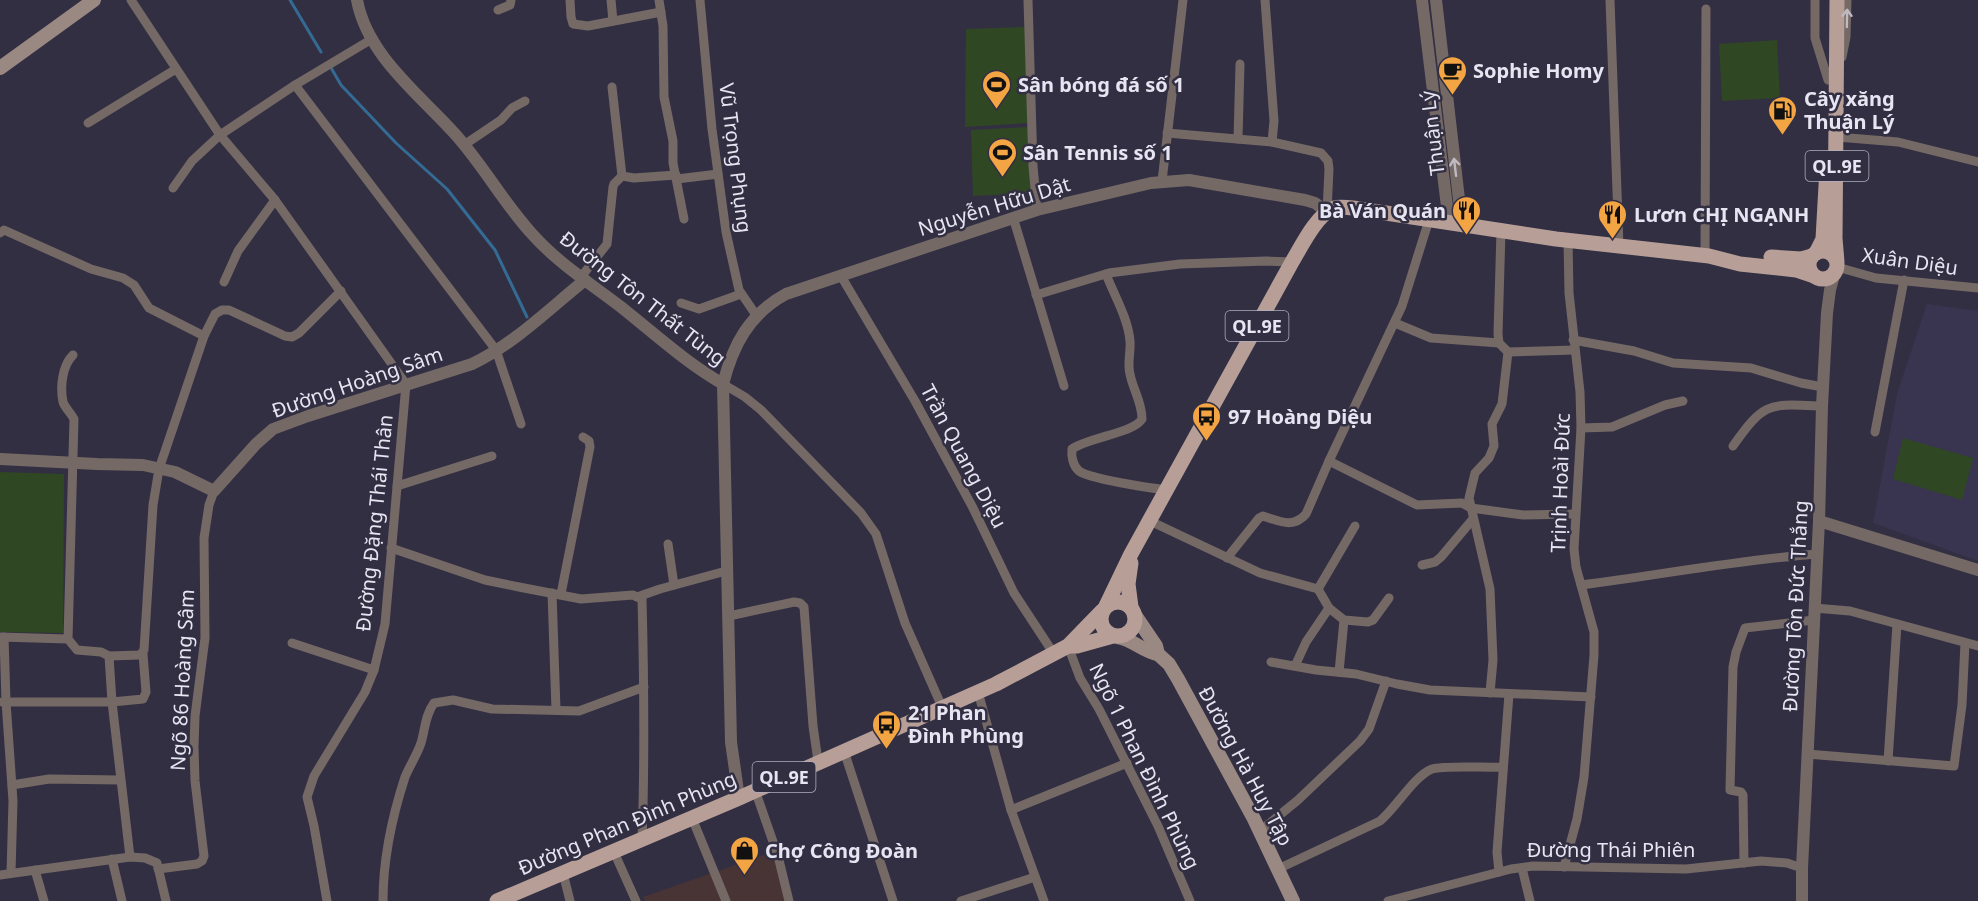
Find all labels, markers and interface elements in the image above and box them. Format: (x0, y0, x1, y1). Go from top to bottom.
one-way arrow (1841, 8, 1852, 28)
cafe icon: Sophie Homy (1436, 54, 1468, 96)
place label: Sophie Homy (1473, 57, 1605, 84)
sports icon: Sân bóng đá số 1 (981, 68, 1013, 110)
place label: Sân bóng đá số 1 (1018, 71, 1184, 98)
street label: Vũ Trọng Phụng (713, 82, 759, 234)
place label: Cây xăng Thuận Lý (1804, 85, 1895, 135)
street label: Thuận Lý (1413, 88, 1451, 177)
fuel station icon: Cây xăng Thuận Lý (1767, 94, 1799, 136)
sports icon: Sân Tennis số 1 (986, 136, 1018, 178)
place label: Sân Tennis số 1 (1023, 139, 1173, 166)
road number: QL.9E (1806, 151, 1868, 181)
one-way arrow (1450, 157, 1461, 177)
street label: Nguyễn Hữu Dật (915, 170, 1073, 242)
restaurant icon: Bà Ván Quán (1451, 194, 1483, 236)
place label: Bà Ván Quán (1319, 197, 1446, 224)
restaurant icon: Lươn CHỊ NGẠNH (1597, 198, 1629, 240)
place label: Lươn CHỊ NGẠNH (1634, 201, 1809, 228)
street label: Đường Tôn Thất Tùng (554, 225, 732, 371)
street label: Xuân Diệu (1860, 241, 1960, 281)
road number: QL.9E (1226, 311, 1288, 341)
street label: Đường Hoàng Sâm (268, 340, 446, 424)
street label: Trần Quang Diệu (915, 379, 1013, 533)
bus stop icon: 97 Hoàng Diệu (1191, 400, 1223, 442)
place label: 97 Hoàng Diệu (1228, 403, 1372, 430)
street label: Đường Đặng Thái Thân (349, 413, 399, 633)
street label: Trịnh Hoài Đức (1544, 413, 1576, 553)
street label: Đường Tôn Đức Thắng (1776, 499, 1814, 713)
street label: Ngõ 86 Hoàng Sâm (164, 589, 200, 771)
street label: Ngõ 1 Phan Đình Phùng (1083, 659, 1207, 873)
street label: Đường Hà Huy Tập (1193, 681, 1299, 851)
place label: 21 Phan Đình Phùng (908, 699, 1024, 749)
bus stop icon: 21 Phan Đình Phùng (871, 708, 903, 750)
road number: QL.9E (752, 762, 816, 792)
street label: Đường Phan Đình Phùng (514, 765, 740, 881)
shop icon: Chợ Công Đoàn (728, 834, 760, 876)
street label: Đường Thái Phiên (1527, 836, 1695, 863)
place label: Chợ Công Đoàn (765, 837, 918, 864)

